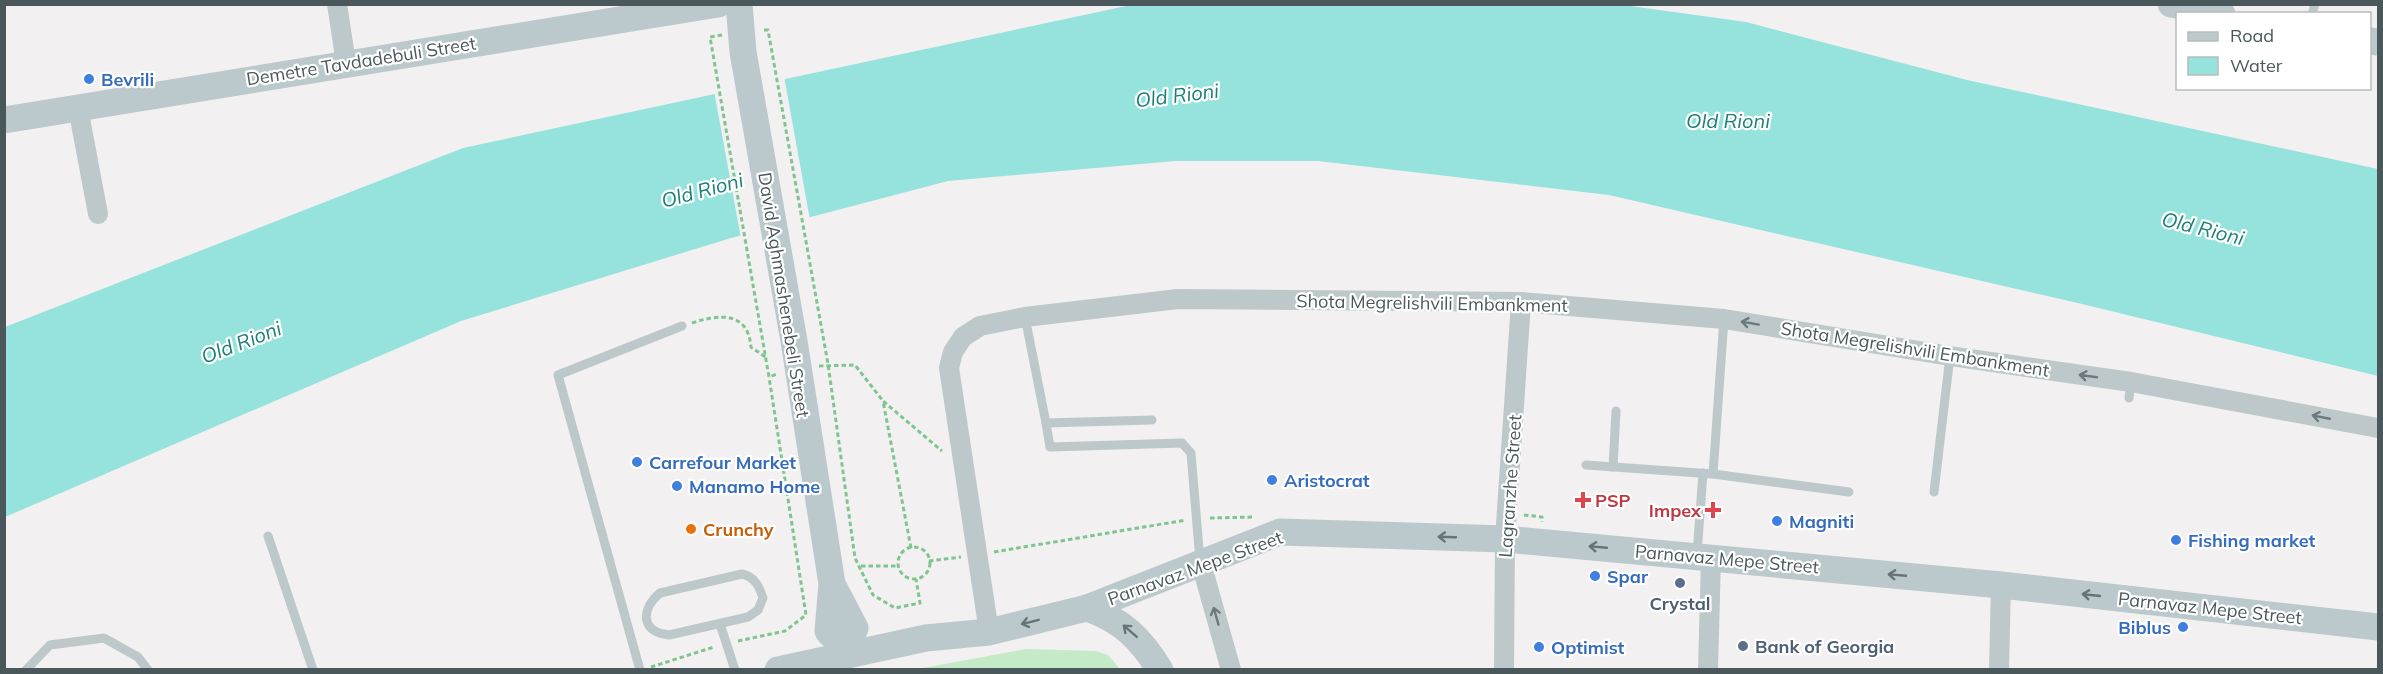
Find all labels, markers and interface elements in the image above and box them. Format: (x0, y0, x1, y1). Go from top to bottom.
legend (2176, 12, 2371, 90)
text: Road (2230, 24, 2274, 47)
street label: Demetre Tavdadebuli Street (245, 31, 477, 91)
text: Water (2230, 54, 2283, 77)
place label: Bevrili (101, 68, 154, 91)
marker: Bevrili (82, 72, 96, 86)
water label: Old Rioni (1134, 77, 1220, 113)
water label: Old Rioni (1686, 108, 1770, 133)
water label: Old Rioni (658, 167, 746, 213)
street label: David Aghmashenebeli Street (753, 171, 815, 419)
water label: Old Rioni (2159, 206, 2247, 250)
street label: Shota Megrelishvili Embankment (1296, 289, 1568, 317)
water label: Old Rioni (197, 315, 285, 369)
street label: Shota Megrelishvili Embankment (1779, 316, 2051, 382)
one-way arrow (1740, 317, 1760, 328)
one-way arrow (2078, 370, 2098, 381)
one-way arrow (2312, 411, 2331, 422)
street label: Lagranzhe Street (1494, 414, 1526, 558)
place label: Carrefour Market (649, 451, 796, 474)
marker: Carrefour Market (630, 455, 644, 469)
place label: Aristocrat (1284, 469, 1370, 492)
marker: Aristocrat (1265, 473, 1279, 487)
place label: Manamo Home (689, 475, 820, 498)
marker: Manamo Home (670, 479, 684, 493)
place label: PSP (1595, 489, 1631, 512)
marker: PSP (1576, 493, 1590, 507)
place label: Impex (1649, 499, 1702, 522)
marker: Impex (1706, 503, 1720, 517)
place label: Magniti (1789, 510, 1854, 533)
marker: Magniti (1770, 514, 1784, 528)
place label: Crunchy (703, 518, 774, 541)
marker: Crunchy (684, 522, 698, 536)
street label: Parnavaz Mepe Street (1104, 526, 1286, 610)
place label: Fishing market (2188, 529, 2316, 552)
one-way arrow (1437, 531, 1457, 543)
marker: Fishing market (2169, 533, 2183, 547)
street label: Parnavaz Mepe Street (1634, 540, 1820, 578)
one-way arrow (1589, 541, 1609, 552)
place label: Spar (1607, 565, 1649, 588)
marker: Spar (1588, 569, 1602, 583)
one-way arrow (1887, 569, 1907, 580)
marker: Crystal (1673, 576, 1687, 590)
street label: Parnavaz Mepe Street (2117, 587, 2303, 629)
one-way arrow (2081, 589, 2101, 600)
place label: Crystal (1649, 592, 1711, 615)
one-way arrow (1209, 607, 1221, 626)
place label: Biblus (2118, 616, 2171, 639)
one-way arrow (1021, 617, 1040, 629)
marker: Biblus (2176, 620, 2190, 634)
one-way arrow (1123, 624, 1138, 638)
place label: Bank of Georgia (1755, 635, 1894, 658)
place label: Optimist (1551, 636, 1625, 659)
marker: Bank of Georgia (1736, 639, 1750, 653)
marker: Optimist (1532, 640, 1546, 654)

